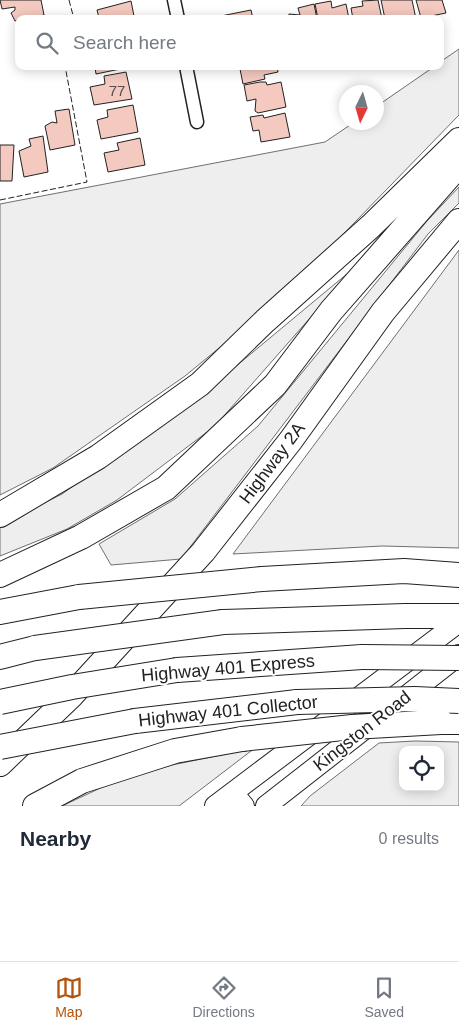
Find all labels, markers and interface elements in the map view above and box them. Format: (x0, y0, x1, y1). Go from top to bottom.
search box (15, 15, 444, 70)
icon: search (33, 29, 61, 57)
text: Search here (73, 32, 177, 53)
house number: 77 (109, 82, 125, 99)
north arrow (339, 85, 384, 130)
street label: Highway 2A (235, 419, 309, 507)
street label: Highway 401 Express (140, 650, 316, 686)
street label: Kingston Road (309, 687, 415, 775)
street label: Highway 401 Collector (137, 692, 319, 730)
map controls (399, 746, 444, 791)
button: locate (399, 746, 444, 791)
text: Nearby (20, 827, 91, 850)
text: 0 results (379, 830, 439, 847)
tab: Map (55, 974, 83, 1020)
tab: Directions (193, 974, 255, 1020)
tab: Saved (364, 974, 404, 1020)

